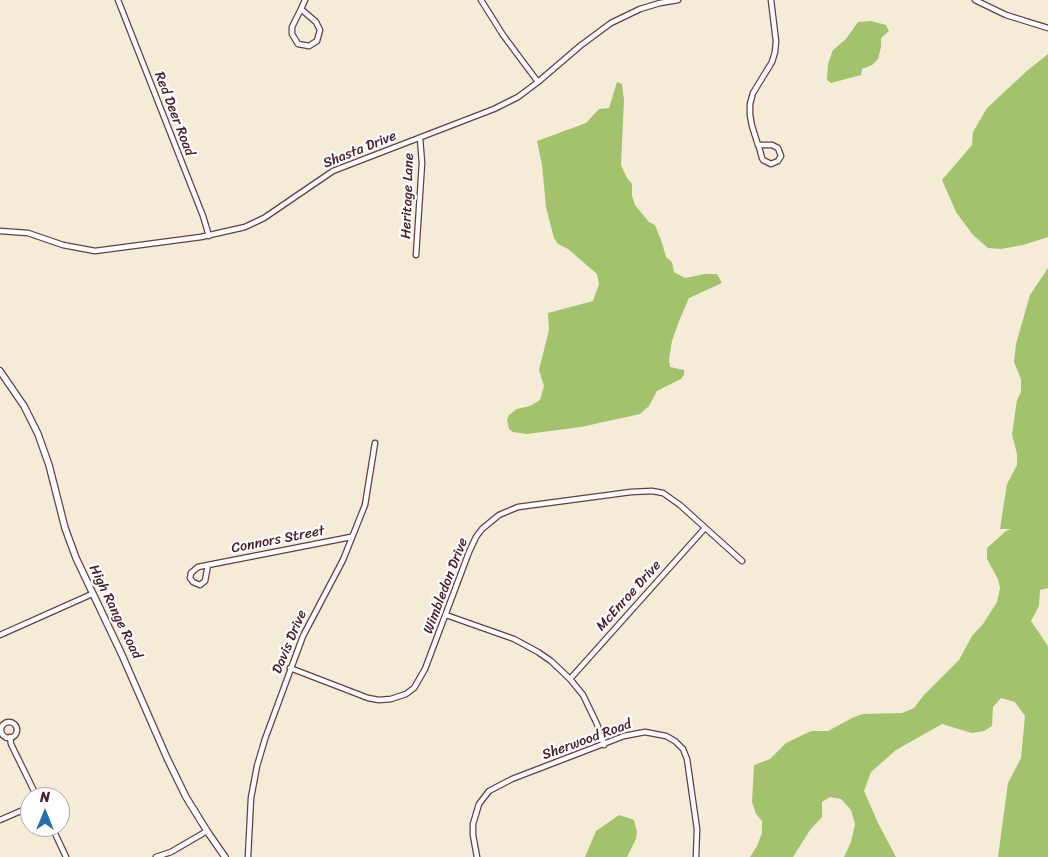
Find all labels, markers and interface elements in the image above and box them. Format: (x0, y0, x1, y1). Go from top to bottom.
street label: Red Deer Road (150, 70, 198, 158)
street label: Shasta Drive (321, 128, 399, 172)
street label: Heritage Lane (398, 153, 418, 239)
street label: Connors Street (230, 523, 326, 557)
street label: Wimbledon Drive (420, 536, 472, 636)
street label: McEnroe Drive (593, 557, 665, 635)
street label: High Range Road (85, 562, 145, 662)
street label: Davis Drive (269, 608, 311, 676)
street label: Sherwood Road (540, 716, 634, 764)
text: N (40, 785, 50, 810)
north arrow (20, 787, 70, 837)

